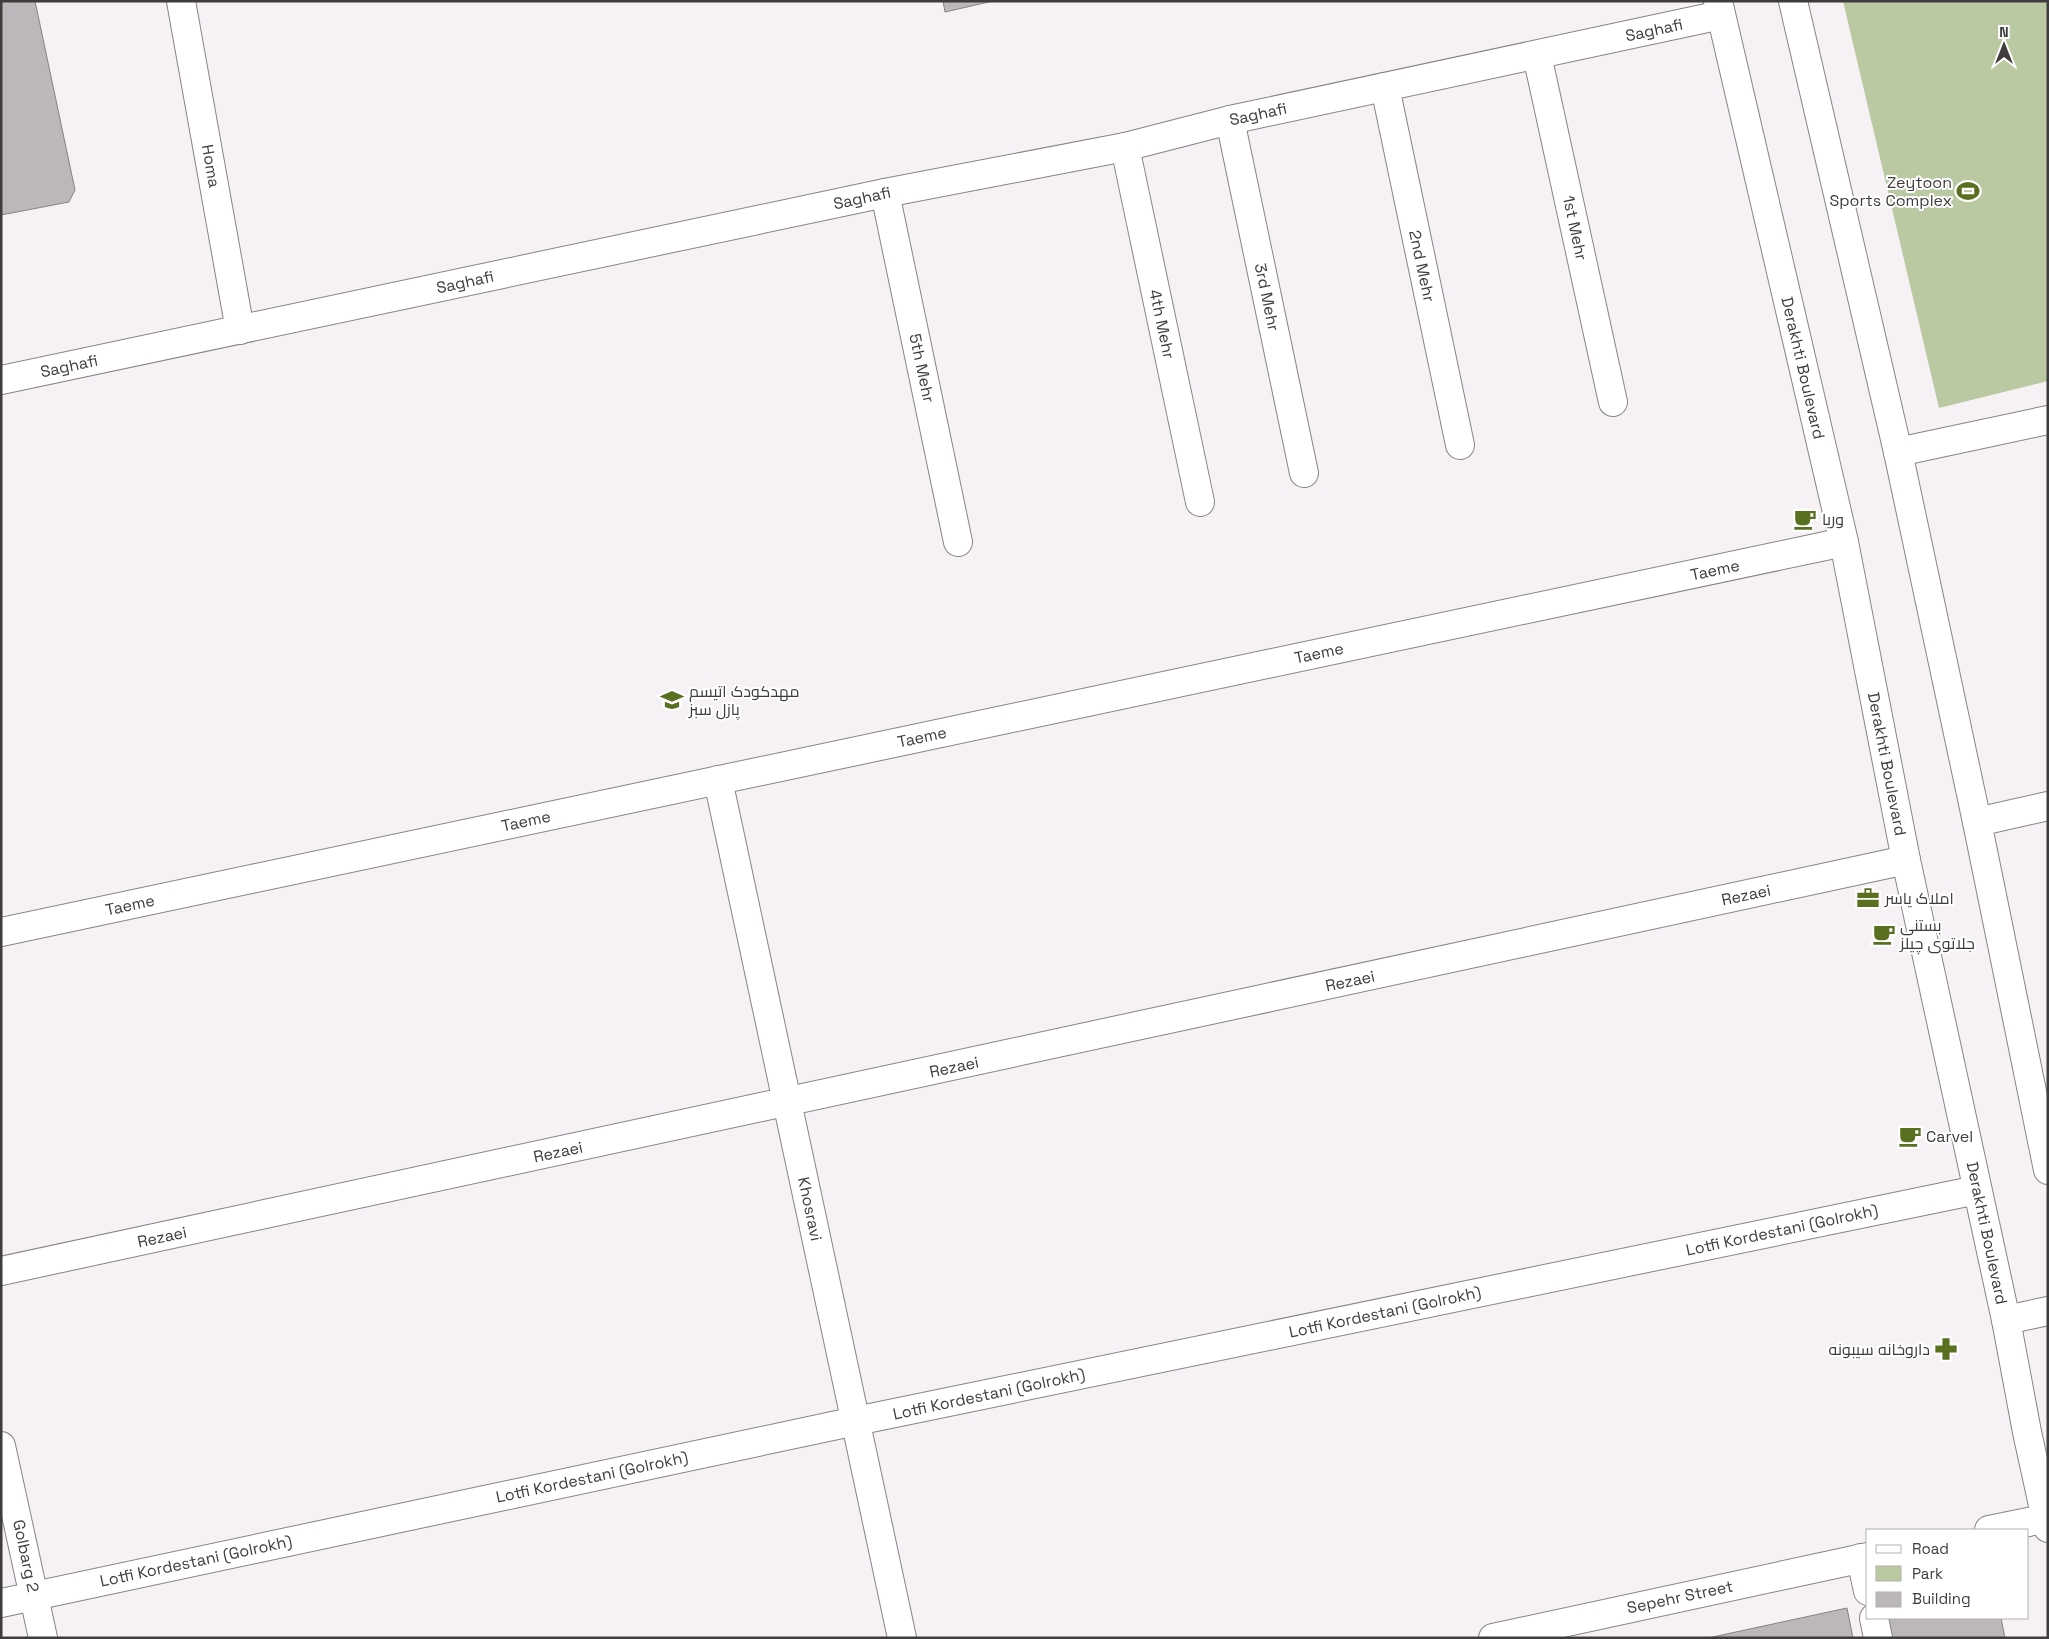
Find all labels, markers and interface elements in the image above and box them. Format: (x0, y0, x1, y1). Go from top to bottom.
street label: Saghafi (1623, 14, 1685, 46)
north arrow (1979, 20, 2029, 70)
text: N (1999, 23, 2009, 41)
street label: Saghafi (1227, 98, 1289, 130)
street label: Homa (197, 143, 225, 189)
place label: Zeytoon Sports Complex (1829, 172, 1952, 211)
sports icon: Zeytoon Sports Complex (1955, 178, 1981, 204)
street label: Saghafi (831, 182, 893, 214)
street label: 1st Mehr (1558, 194, 1592, 262)
street label: 2nd Mehr (1404, 228, 1440, 304)
street label: 3rd Mehr (1250, 261, 1284, 333)
street label: Saghafi (434, 266, 496, 298)
street label: 4th Mehr (1144, 287, 1180, 361)
street label: Derakhti Boulevard (1776, 295, 1830, 441)
street label: 5th Mehr (904, 332, 940, 404)
street label: Saghafi (38, 350, 100, 382)
cafe icon: وریا (1792, 506, 1818, 532)
place label: وریا (1822, 509, 1844, 530)
street label: Taeme (1689, 555, 1741, 585)
street label: Taeme (1293, 638, 1345, 668)
place label: مهدکودک اتیسم پازل سبز (688, 681, 800, 721)
school or university icon: مهدکودک اتیسم پازل سبز (659, 687, 685, 713)
street label: Derakhti Boulevard (1863, 691, 1911, 837)
street label: Taeme (896, 722, 948, 752)
street label: Taeme (500, 806, 552, 836)
street label: Rezaei (1719, 880, 1773, 910)
office icon: املاک یاسر (1855, 885, 1881, 911)
place label: املاک یاسر (1884, 888, 1954, 909)
street label: Taeme (104, 890, 156, 920)
place label: بستنی جلاتوی چیلز (1899, 915, 1975, 955)
cafe icon: بستنی جلاتوی چیلز (1871, 921, 1897, 947)
street label: Rezaei (1323, 966, 1377, 996)
street label: Rezaei (927, 1052, 981, 1082)
cafe icon: Carvel (1897, 1123, 1923, 1149)
place label: Carvel (1926, 1126, 1973, 1147)
street label: Rezaei (531, 1137, 585, 1167)
street label: Derakhti Boulevard (1962, 1160, 2012, 1306)
street label: Khosravi (793, 1175, 827, 1243)
street label: Lotfi Kordestani (Golrokh) (1684, 1199, 1880, 1261)
street label: Rezaei (135, 1222, 189, 1252)
street label: Lotfi Kordestani (Golrokh) (1287, 1281, 1483, 1343)
pharmacy icon: داروخانه سیبونه (1933, 1336, 1959, 1362)
place label: داروخانه سیبونه (1828, 1339, 1930, 1360)
street label: Lotfi Kordestani (Golrokh) (891, 1363, 1087, 1425)
street label: Lotfi Kordestani (Golrokh) (494, 1446, 690, 1508)
street label: Golbarg 2 (8, 1518, 44, 1594)
legend (1866, 1529, 2029, 1619)
street label: Lotfi Kordestani (Golrokh) (98, 1530, 294, 1592)
text: Road (1912, 1539, 1949, 1558)
text: Park (1912, 1564, 1943, 1583)
street label: Sepehr Street (1625, 1576, 1735, 1618)
text: Building (1912, 1589, 1971, 1608)

